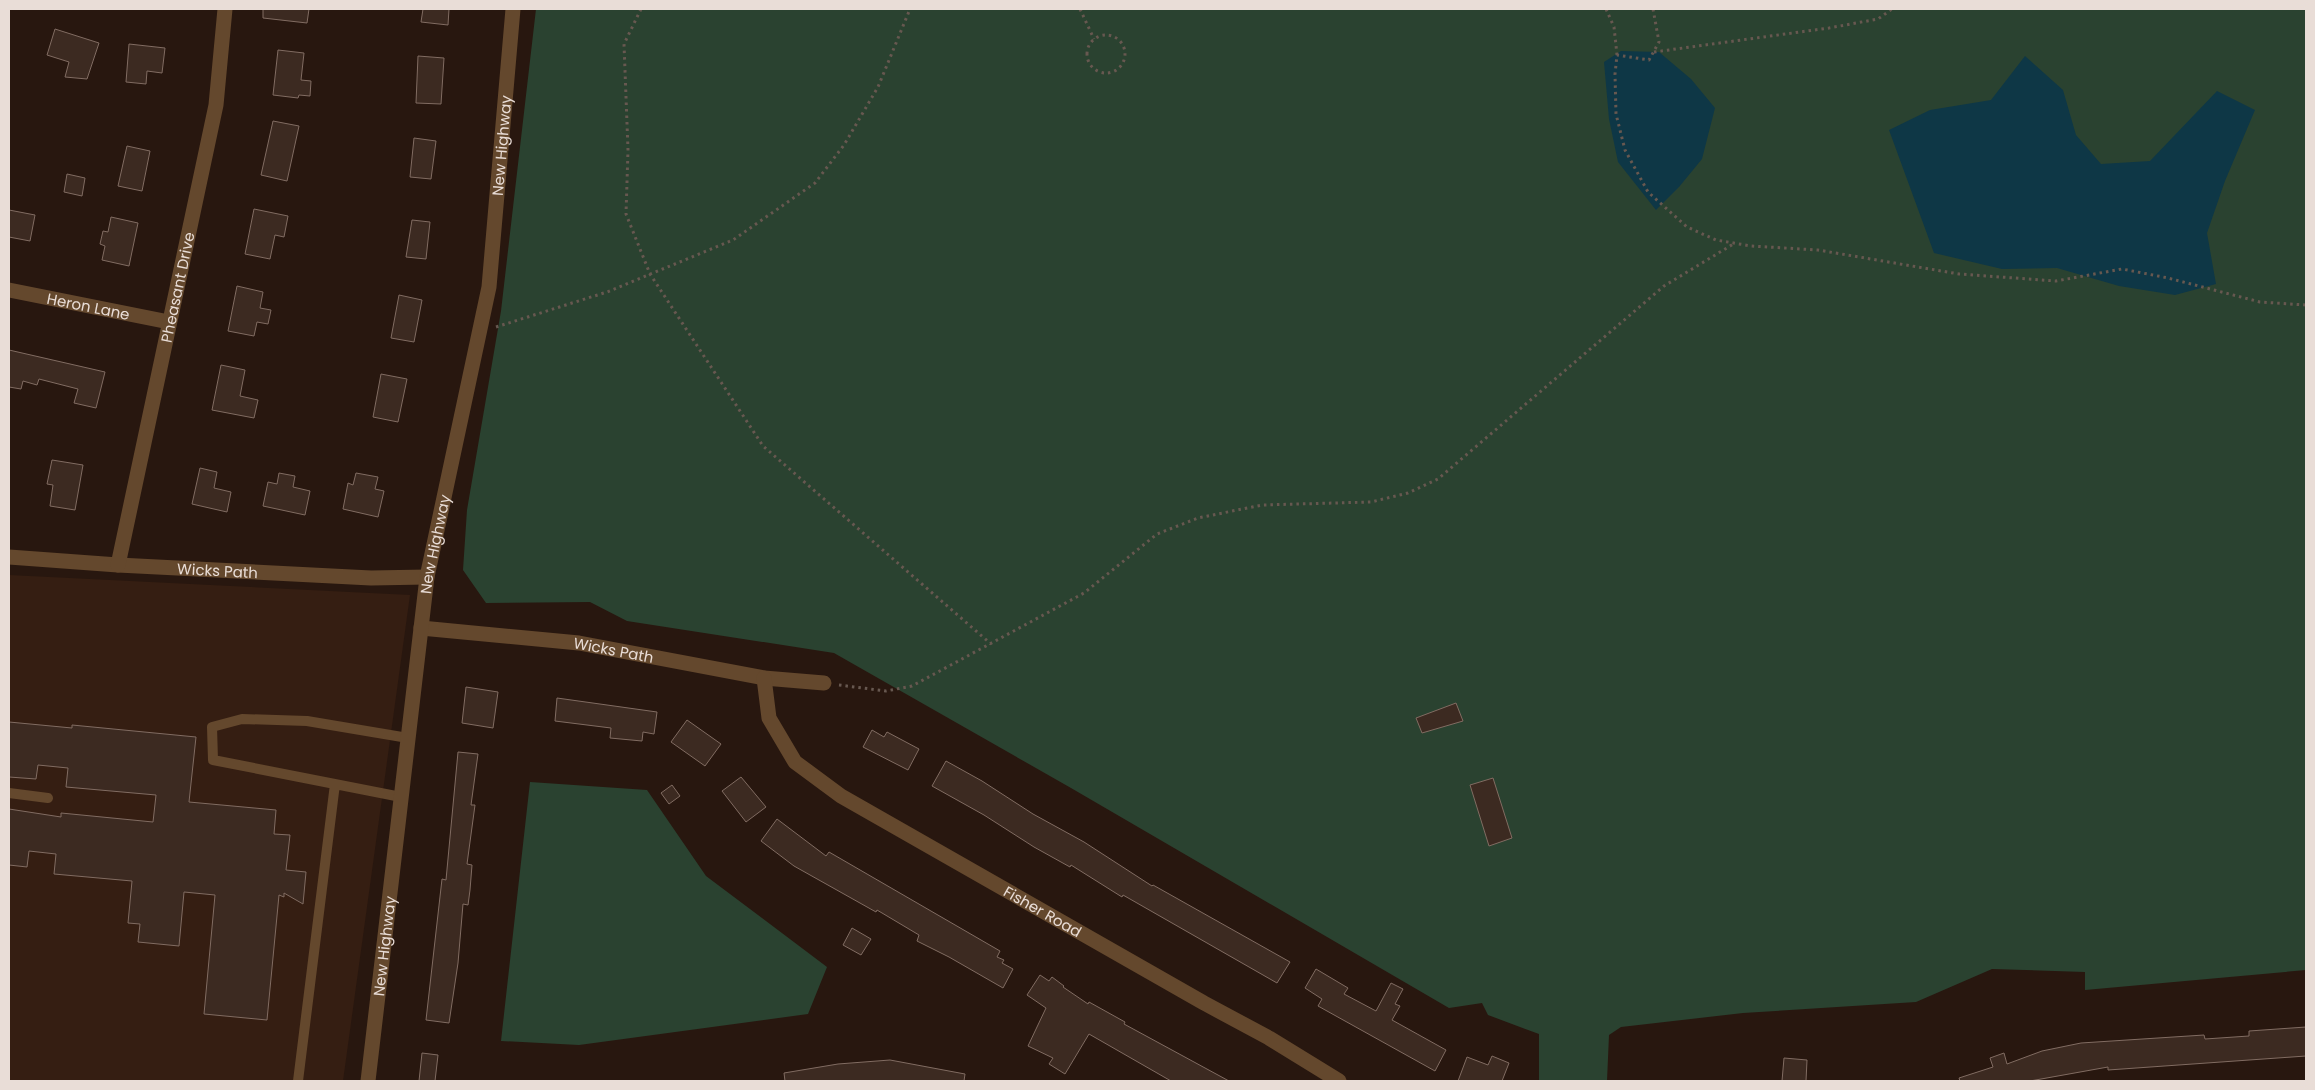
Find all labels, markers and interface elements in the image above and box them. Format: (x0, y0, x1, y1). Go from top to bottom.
street label: New Highway (486, 94, 516, 197)
street label: Pheasant Drive (155, 230, 199, 344)
street label: Heron Lane (45, 287, 132, 324)
street label: New Highway (415, 492, 455, 595)
street label: Wicks Path (177, 558, 259, 583)
street label: Wicks Path (572, 632, 655, 667)
street label: Fisher Road (1000, 881, 1086, 942)
street label: New Highway (368, 894, 400, 997)

